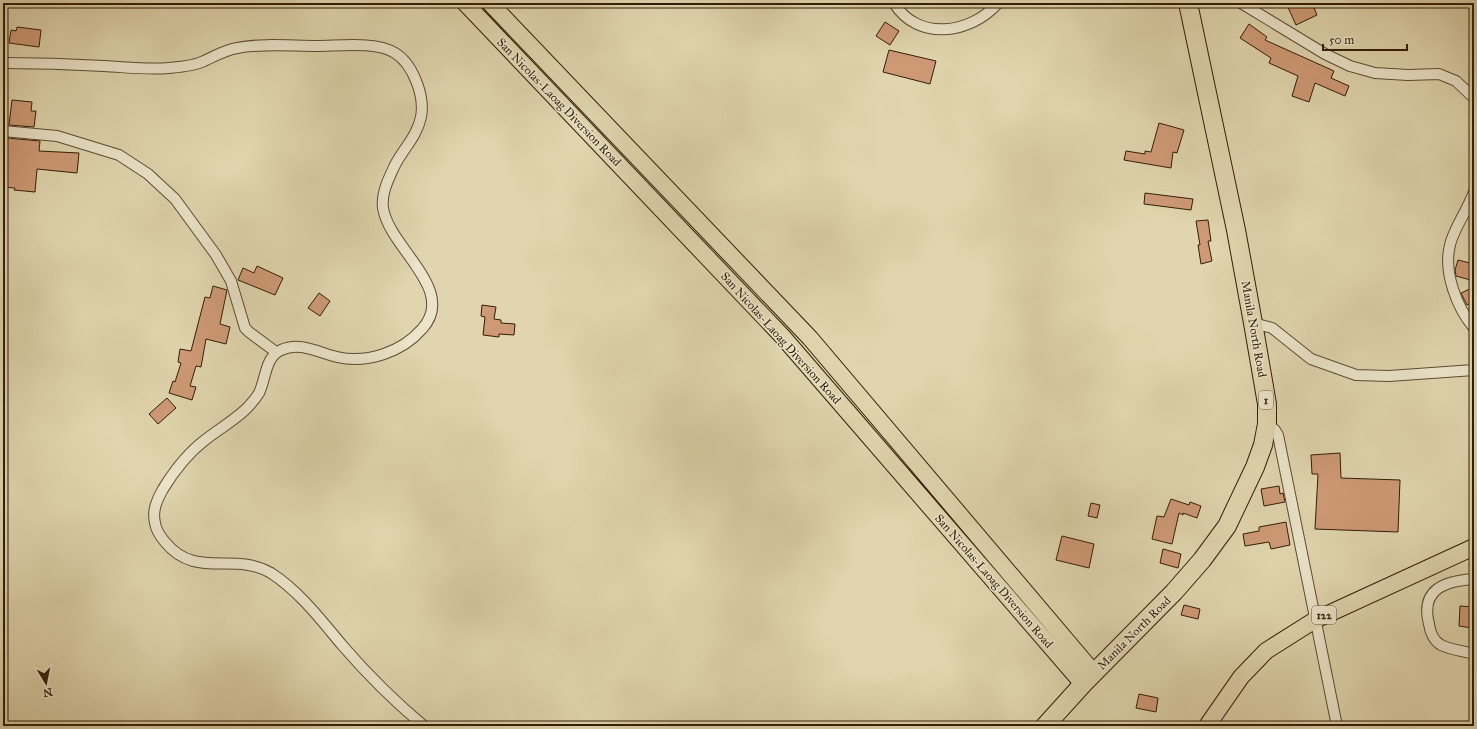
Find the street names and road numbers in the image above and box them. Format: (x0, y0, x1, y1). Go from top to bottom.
street label: San Nicolas-Laoag Diversion Road (493, 35, 624, 170)
street label: San Nicolas-Laoag Diversion Road (717, 269, 844, 408)
street label: Manila North Road (1239, 280, 1269, 378)
road number: 1 (1259, 391, 1273, 409)
street label: San Nicolas-Laoag Diversion Road (931, 511, 1056, 651)
street label: Manila North Road (1094, 593, 1174, 673)
road number: 122 (1312, 606, 1336, 624)

